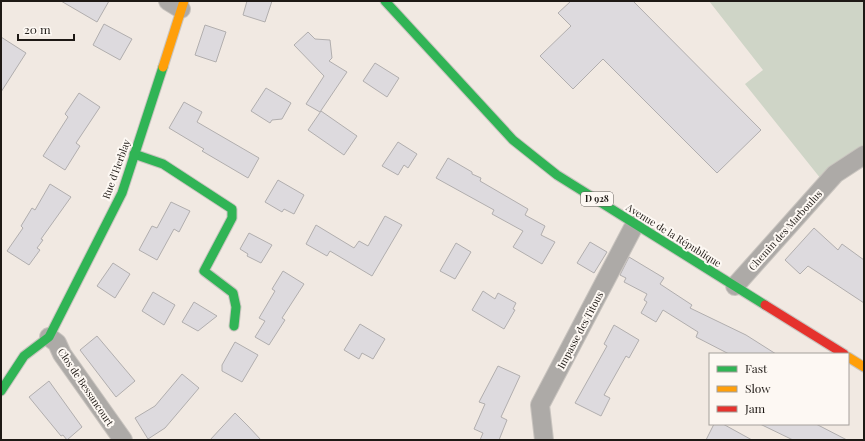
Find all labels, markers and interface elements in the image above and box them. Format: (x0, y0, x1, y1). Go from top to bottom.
scale bar (18, 16, 74, 42)
text: 20 m (24, 21, 51, 37)
street label: Rue d'Herblay (99, 137, 133, 201)
street label: Chemin des Marboulus (745, 187, 825, 273)
road number: D 928 (581, 192, 613, 206)
street label: Avenue de la République (623, 199, 724, 270)
street label: Impasse des Titous (554, 289, 606, 371)
street label: Clos de Bessancourt (55, 345, 117, 429)
legend (709, 353, 849, 425)
text: Fast (745, 360, 768, 376)
text: Slow (745, 380, 771, 396)
text: Jam (744, 400, 766, 416)

